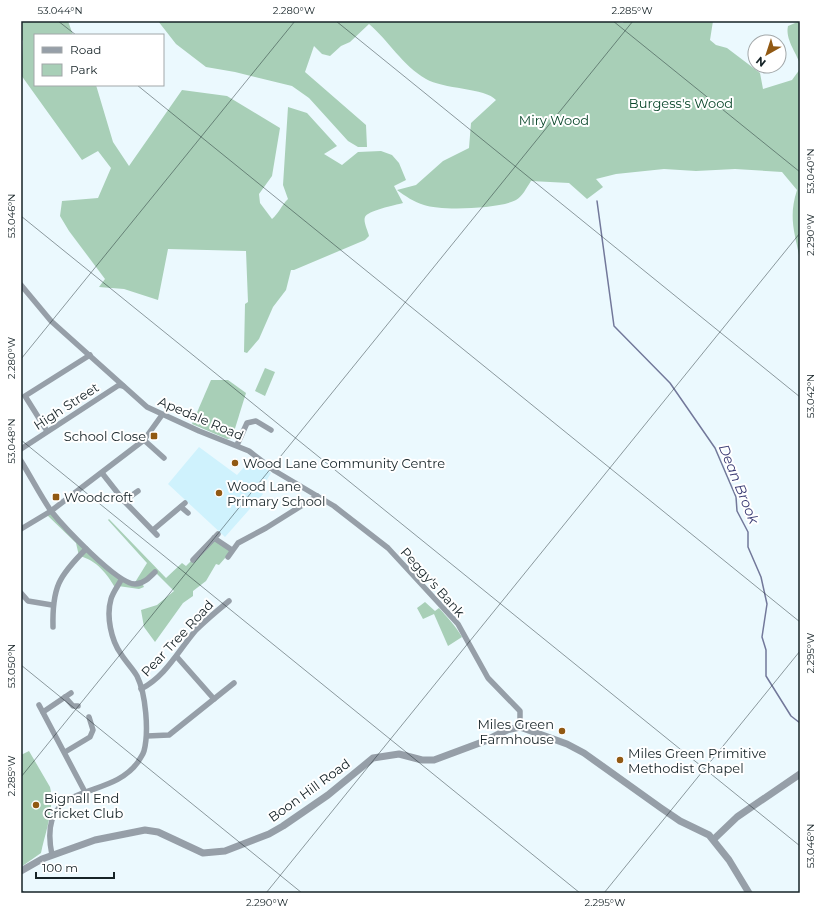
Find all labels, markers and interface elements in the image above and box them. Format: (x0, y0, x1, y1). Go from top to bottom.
text: 53.044°N (37, 4, 83, 17)
text: 2.280°W (273, 4, 315, 17)
text: 2.285°W (611, 4, 653, 17)
legend (34, 34, 164, 86)
north arrow (747, 34, 787, 74)
text: Road (70, 42, 101, 57)
text: N (753, 54, 769, 70)
text: Park (70, 62, 98, 77)
park label: Burgess's Wood (629, 95, 733, 111)
park label: Miry Wood (519, 112, 589, 128)
text: 53.040°N (804, 148, 817, 194)
text: 53.046°N (5, 194, 18, 238)
text: 2.290°W (804, 214, 817, 256)
text: 2.280°W (5, 337, 18, 379)
text: 53.042°N (804, 374, 817, 418)
street label: High Street (30, 379, 102, 433)
street label: Apedale Road (156, 393, 246, 443)
text: 53.048°N (5, 418, 18, 464)
place label: School Close (64, 428, 146, 444)
marker: School Close (149, 431, 159, 441)
water label: Dean Brook (715, 441, 763, 527)
place label: Wood Lane Community Centre (243, 455, 445, 471)
marker: Wood Lane Community Centre (230, 458, 240, 468)
place label: Wood Lane Primary School (227, 478, 326, 509)
marker: Wood Lane Primary School (214, 488, 224, 498)
place label: Woodcroft (64, 489, 133, 505)
marker: Woodcroft (51, 492, 61, 502)
street label: Peggy's Bank (398, 544, 469, 620)
street label: Pear Tree Road (138, 597, 216, 679)
text: 2.295°W (804, 633, 817, 673)
text: 53.050°N (5, 644, 18, 688)
place label: Miles Green Farmhouse (477, 716, 554, 747)
marker: Miles Green Farmhouse (557, 726, 567, 736)
place label: Miles Green Primitive Methodist Chapel (628, 745, 766, 776)
text: 2.285°W (5, 755, 18, 797)
street label: Boon Hill Road (265, 755, 353, 825)
marker: Miles Green Primitive Methodist Chapel (615, 755, 625, 765)
place label: Bignall End Cricket Club (44, 790, 124, 821)
marker: Bignall End Cricket Club (31, 800, 41, 810)
text: 53.046°N (804, 824, 817, 868)
scale bar (36, 854, 114, 880)
text: 100 m (42, 860, 78, 875)
text: 2.290°W (246, 896, 288, 909)
text: 2.295°W (585, 896, 625, 909)

